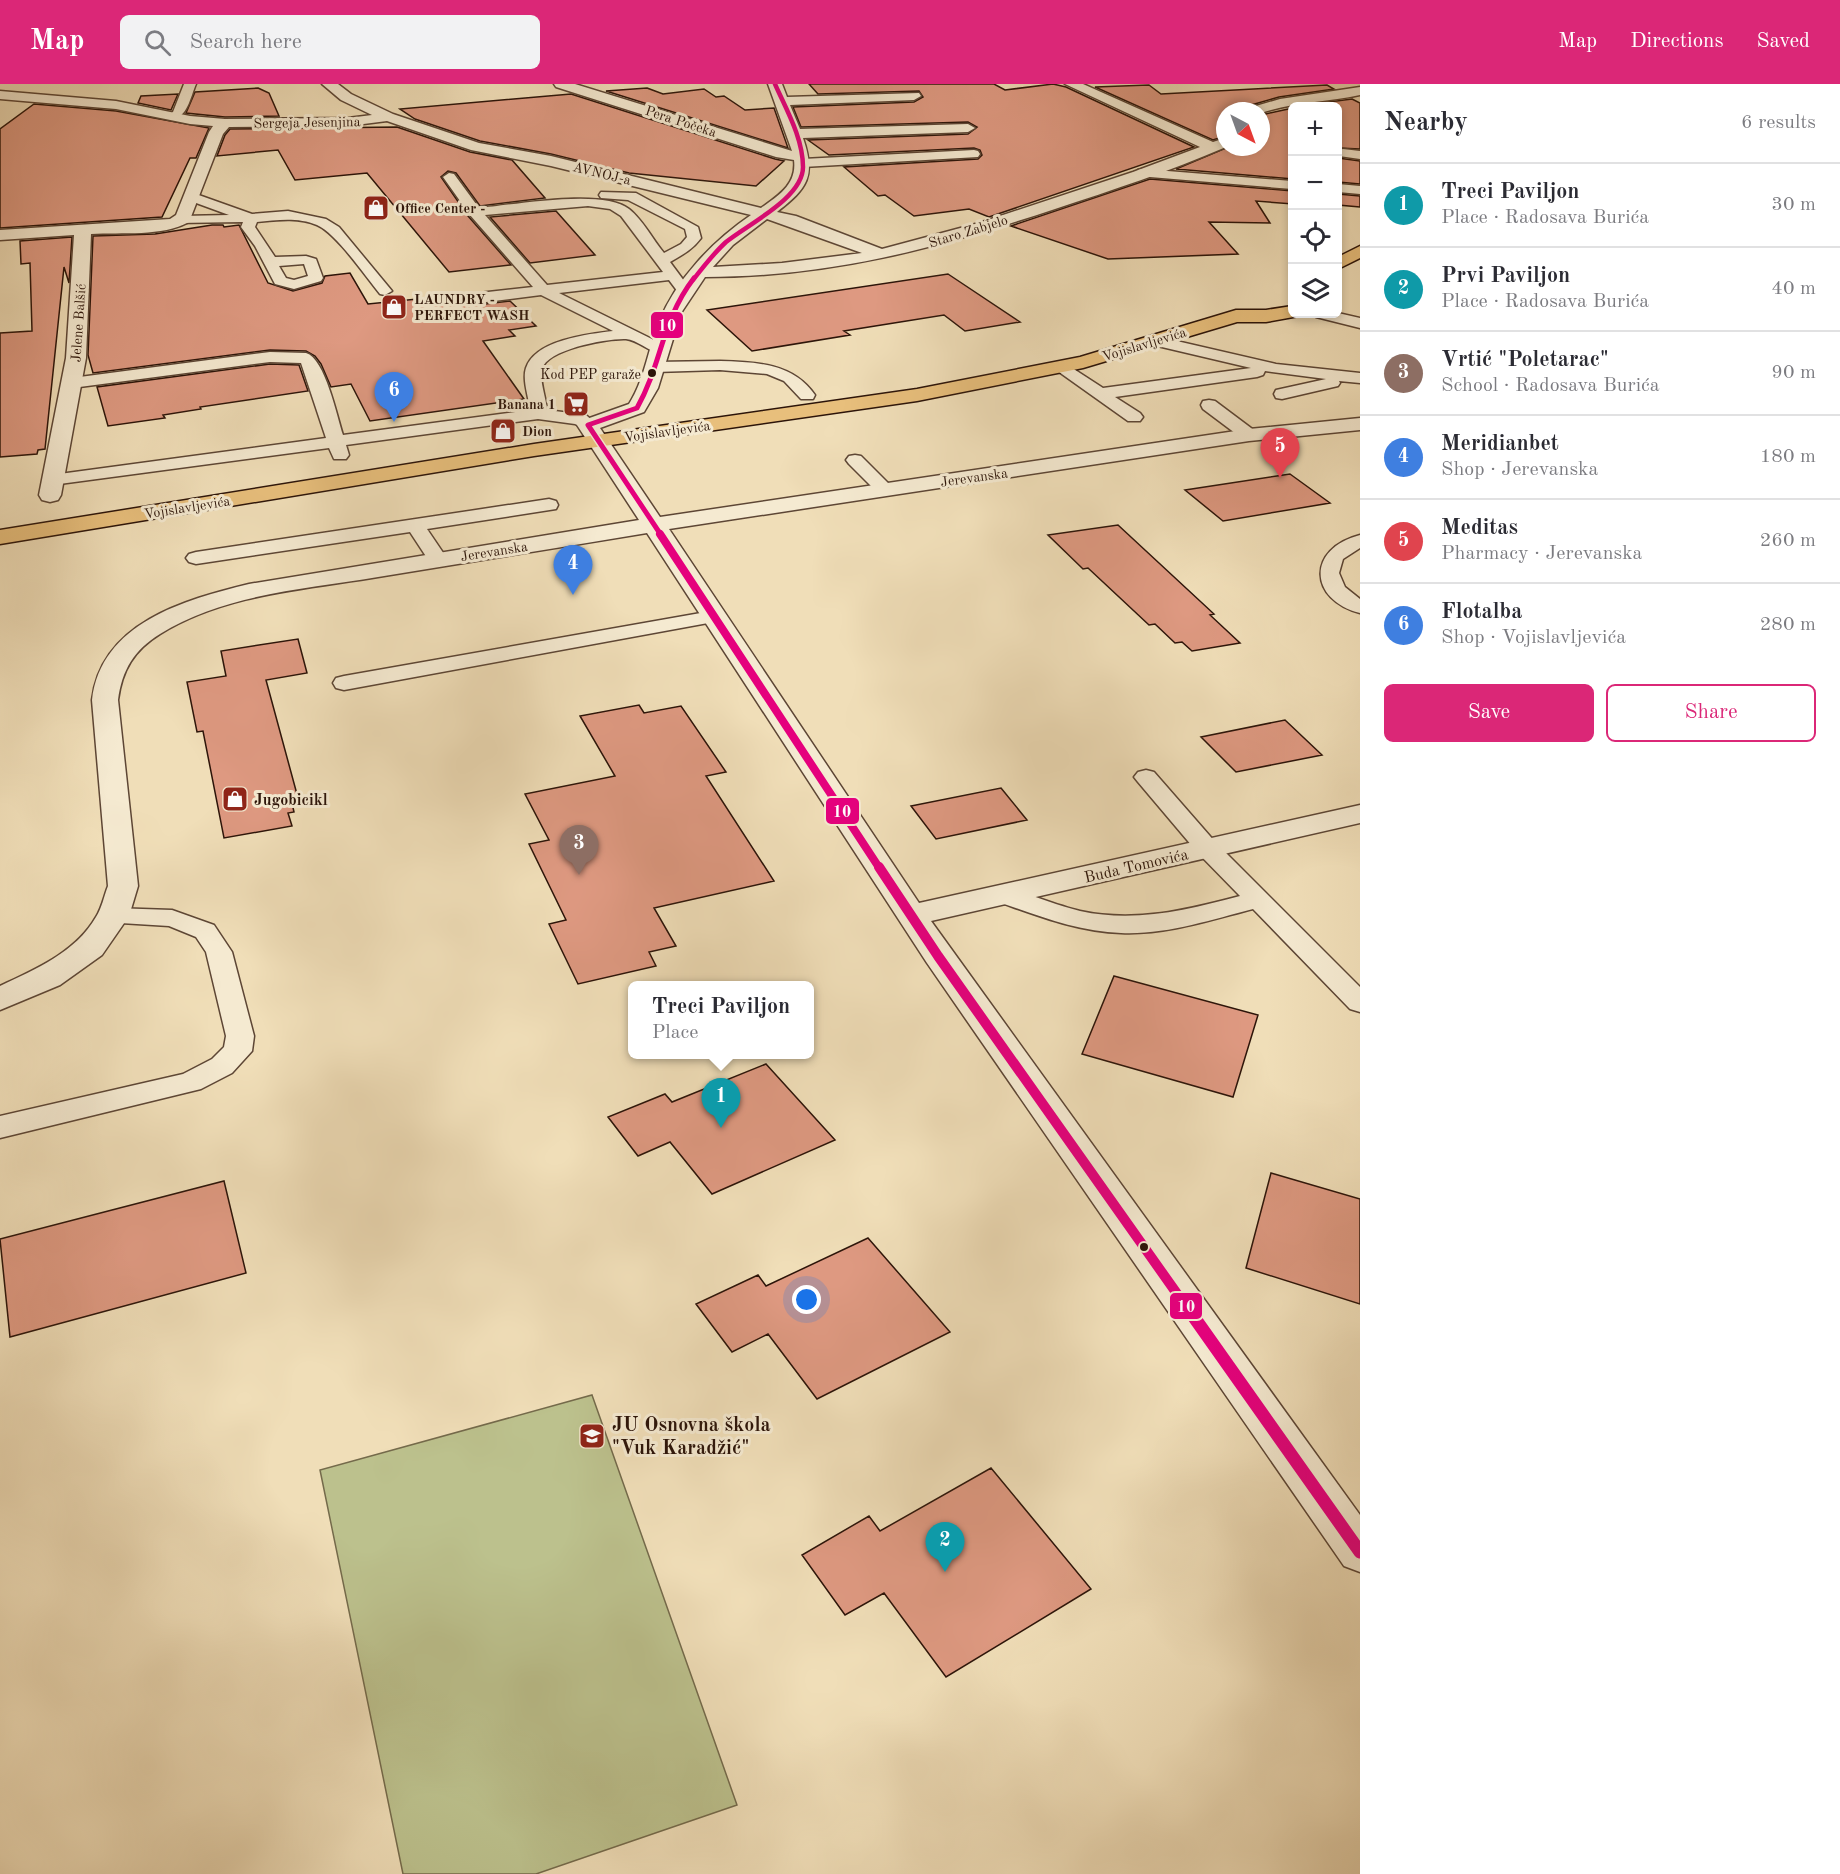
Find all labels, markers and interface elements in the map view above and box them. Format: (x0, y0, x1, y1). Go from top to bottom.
search box (120, 15, 540, 69)
icon: search (141, 26, 174, 59)
text: Map (30, 28, 84, 56)
text: Search here (189, 31, 302, 53)
text: Map (1558, 31, 1597, 52)
text: Directions (1630, 31, 1724, 52)
text: Saved (1757, 31, 1810, 52)
north arrow (1216, 102, 1270, 156)
map controls (1288, 102, 1342, 318)
button: + (1288, 102, 1342, 156)
street label: Pera Počeka (643, 104, 718, 140)
text: Nearby (1384, 110, 1468, 136)
text: 6 results (1741, 113, 1816, 133)
street label: Sergeja Jesenjina (253, 115, 361, 131)
button: − (1288, 156, 1342, 210)
street label: AVNOJ-a (571, 160, 632, 188)
text: Treci Paviljon (1441, 181, 1580, 203)
shop icon: Office Center - (361, 193, 391, 223)
text: 1 (1398, 195, 1409, 215)
text: 30 m (1771, 195, 1816, 215)
place label: Office Center - (395, 202, 485, 216)
text: Place · Radosava Burića (1441, 208, 1649, 228)
button: locate (1288, 210, 1342, 264)
street label: Staro Zabjelo (927, 213, 1010, 251)
button: layers (1288, 264, 1342, 318)
text: Prvi Paviljon (1441, 265, 1570, 287)
text: 2 (1398, 279, 1409, 299)
text: 40 m (1771, 279, 1816, 299)
street label: Jelene Balšić (69, 283, 89, 363)
shop icon: LAUNDRY - PERFECT WASH (379, 292, 409, 322)
text: Place · Radosava Burića (1441, 292, 1649, 312)
place label: LAUNDRY - PERFECT WASH (414, 293, 530, 323)
line badge: 10 (650, 311, 684, 339)
text: 10 (658, 319, 676, 335)
street label: Vojislavljevića (1100, 325, 1188, 364)
text: Vrtić "Poletarac" (1441, 349, 1609, 371)
text: 3 (1398, 363, 1409, 383)
text: 90 m (1771, 363, 1816, 383)
marker: Kod PEP garaže (646, 367, 658, 379)
place label: Kod PEP garaže (540, 368, 641, 382)
pin: 6 (374, 372, 414, 422)
text: School · Radosava Burića (1441, 376, 1660, 396)
supermarket icon: Banana 1 (561, 389, 591, 419)
place label: Banana 1 (497, 398, 556, 412)
shop icon: Dion (488, 416, 518, 446)
street label: Vojislavljevića (623, 419, 711, 445)
place label: Dion (522, 425, 552, 439)
pin: 5 (1260, 428, 1300, 478)
text: Meridianbet (1441, 433, 1559, 455)
text: 4 (1398, 447, 1409, 467)
text: 180 m (1760, 447, 1816, 467)
text: Shop · Jerevanska (1441, 460, 1598, 480)
street label: Jerevanska (940, 466, 1009, 490)
street label: Vojislavljevića (143, 494, 231, 522)
text: Meditas (1441, 517, 1518, 539)
text: 5 (1398, 531, 1409, 551)
text: 260 m (1760, 531, 1816, 551)
street label: Jerevanska (460, 540, 529, 564)
text: Pharmacy · Jerevanska (1441, 544, 1642, 564)
pin: 4 (554, 546, 592, 595)
text: Flotalba (1441, 601, 1522, 623)
text: 6 (1398, 615, 1409, 635)
text: 280 m (1760, 615, 1816, 635)
text: Shop · Vojislavljevića (1441, 628, 1626, 648)
button: Save (1384, 684, 1594, 742)
button: Share (1606, 684, 1816, 742)
shop icon: Jugobicikl (220, 784, 250, 814)
place label: Jugobicikl (254, 793, 328, 809)
line badge: 10 (825, 797, 860, 825)
text: 10 (833, 805, 851, 821)
pin: 3 (560, 826, 598, 875)
street label: Buda Tomovića (1083, 847, 1190, 887)
popup (628, 981, 814, 1059)
text: Treci Paviljon (652, 996, 790, 1018)
text: Place (652, 1023, 699, 1043)
pin: 1 (702, 1078, 740, 1128)
unlabelled marker (1138, 1241, 1150, 1253)
your location (792, 1285, 821, 1314)
line badge: 10 (1169, 1292, 1203, 1320)
text: 10 (1177, 1300, 1195, 1316)
place label: JU Osnovna škola "Vuk Karadžić" (612, 1416, 771, 1459)
school or university icon: JU Osnovna škola "Vuk Karadžić" (577, 1421, 607, 1451)
pin: 2 (926, 1522, 964, 1572)

